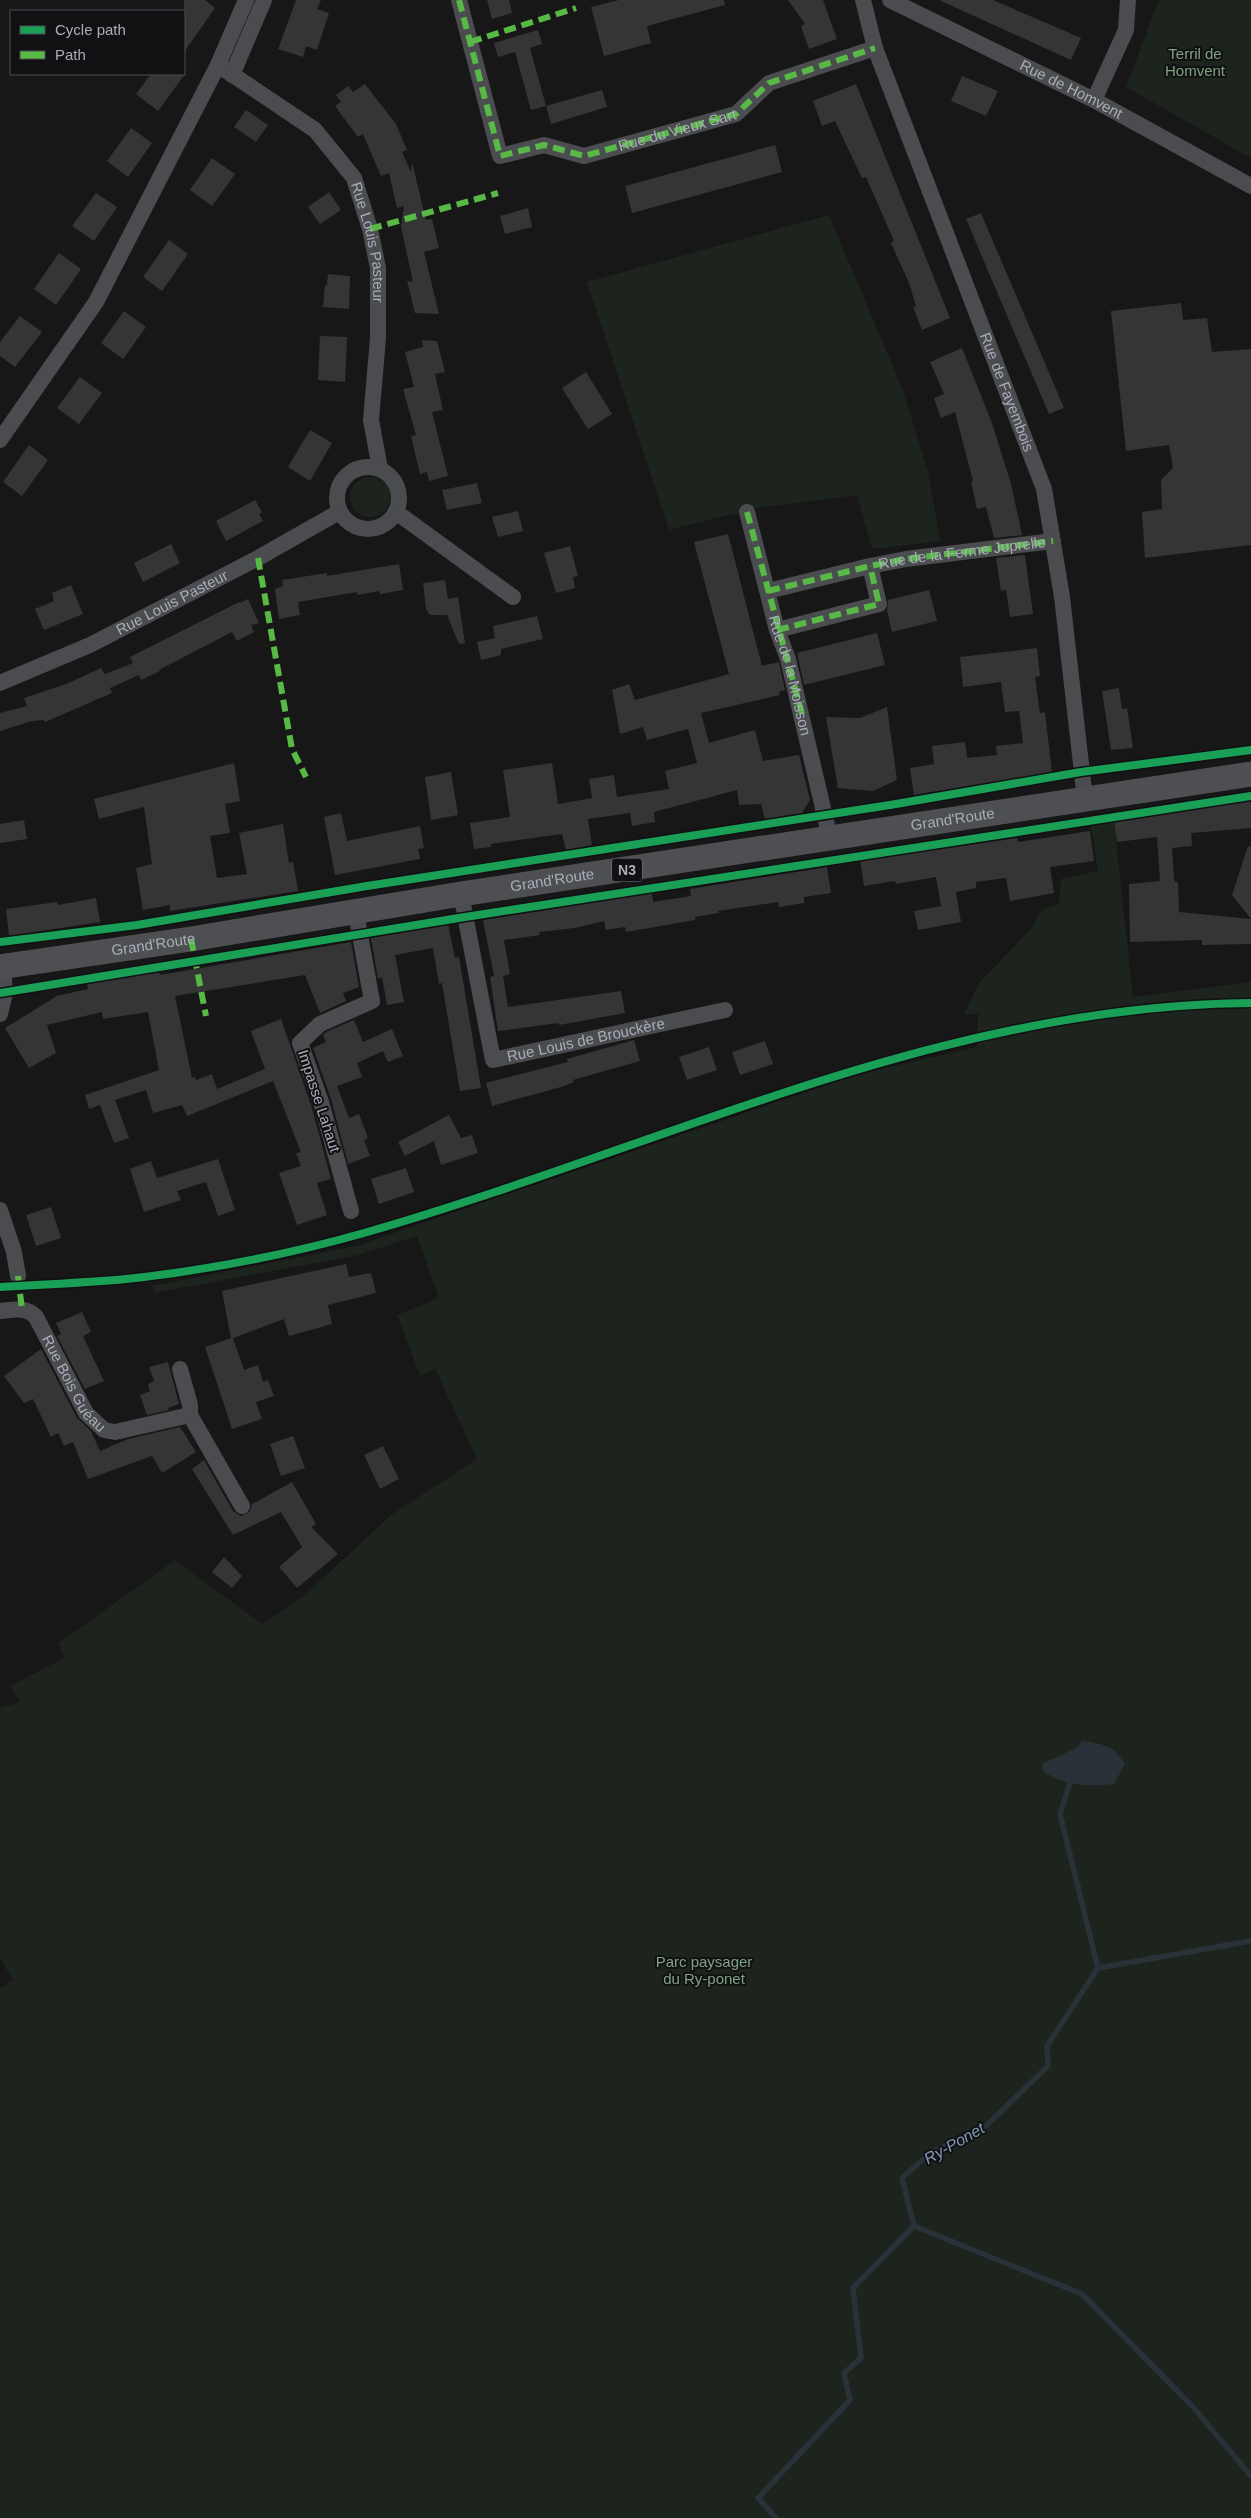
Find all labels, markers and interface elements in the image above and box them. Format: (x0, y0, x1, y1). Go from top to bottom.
legend (10, 10, 185, 75)
text: Cycle path (55, 21, 126, 38)
park label: Terril de Homvent (1165, 45, 1226, 79)
text: Path (55, 46, 86, 63)
street label: Rue de Homvent (1017, 56, 1126, 122)
street label: Rue du Vieux Sart (616, 105, 739, 154)
street label: Rue Louis Pasteur (348, 180, 387, 303)
street label: Rue de Fayembois (977, 330, 1038, 454)
street label: Rue de la Ferme Juprelle (877, 533, 1046, 572)
street label: Rue Louis Pasteur (113, 566, 230, 638)
street label: Rue de la Moisson (766, 613, 815, 737)
street label: Grand'Route (909, 804, 996, 834)
road number: N3 (612, 858, 642, 882)
street label: Grand'Route (509, 865, 595, 894)
street label: Grand'Route (110, 929, 197, 959)
street label: Rue Louis de Brouckère (505, 1014, 666, 1065)
street label: Impasse Lahaut (295, 1047, 344, 1155)
street label: Rue Bois Guéau (39, 1332, 109, 1435)
park label: Parc paysager du Ry-ponet (656, 1953, 752, 1987)
water label: Ry-Ponet (921, 2119, 988, 2167)

